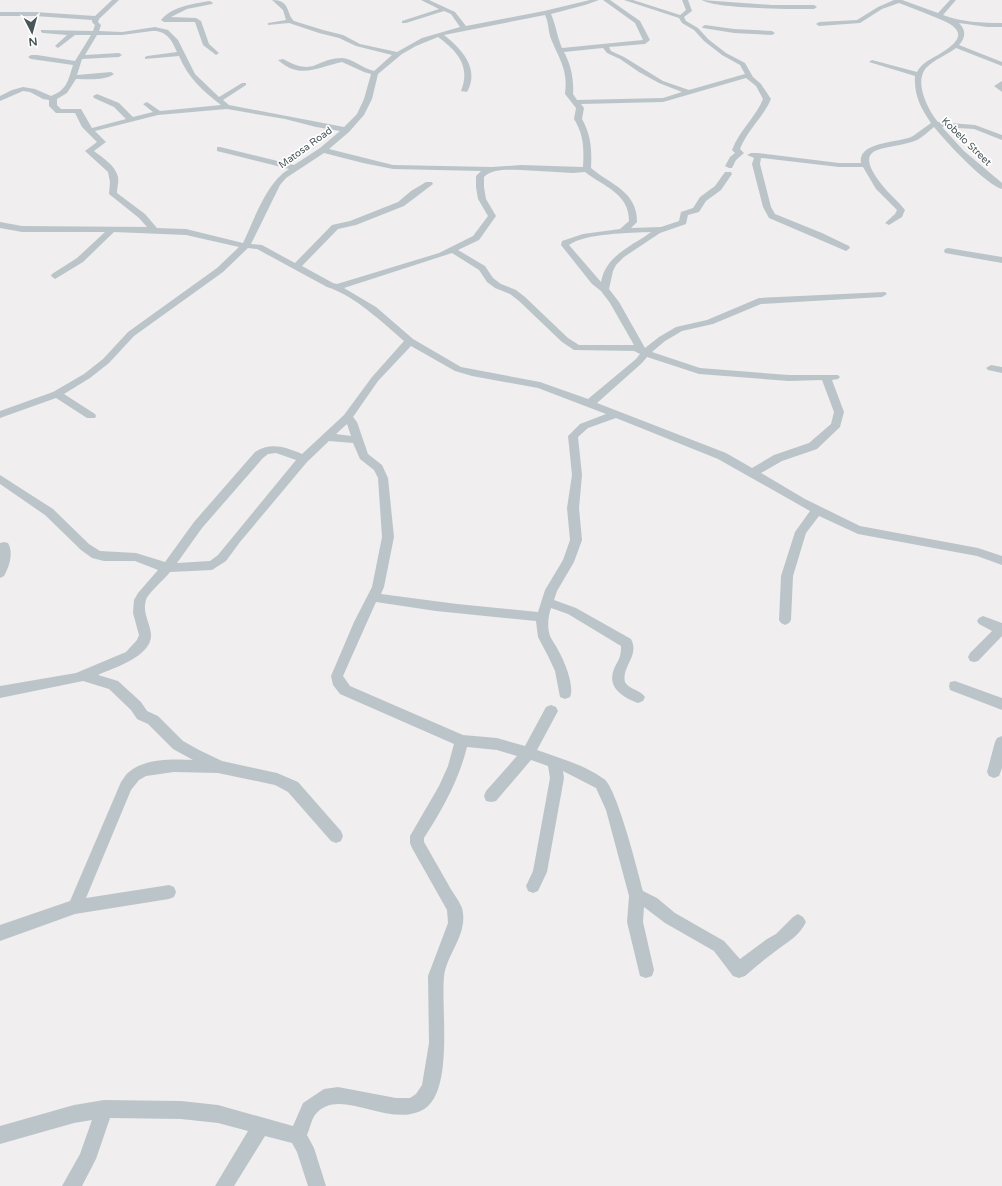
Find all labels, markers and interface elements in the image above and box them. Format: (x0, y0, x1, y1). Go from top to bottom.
north arrow (12, 12, 52, 52)
text: N (28, 35, 38, 48)
street label: Kobelo Street (939, 115, 994, 169)
street label: Matosa Road (277, 124, 335, 171)

